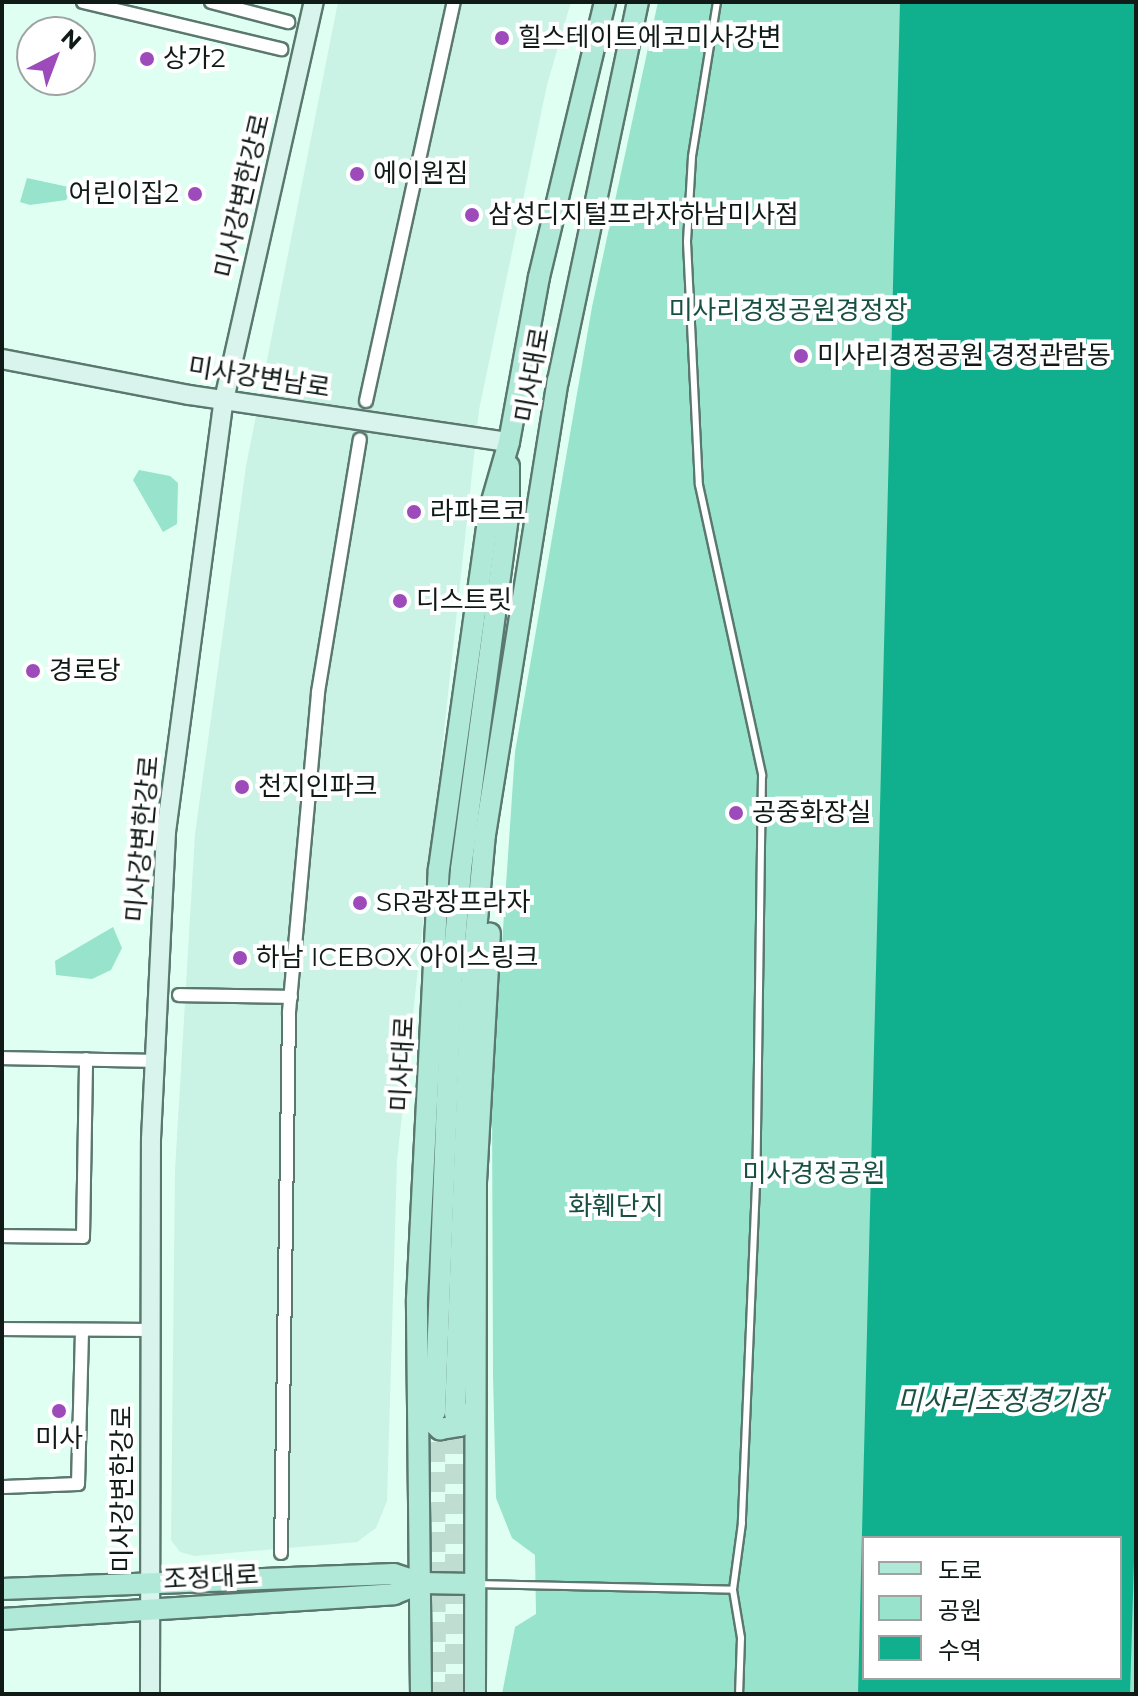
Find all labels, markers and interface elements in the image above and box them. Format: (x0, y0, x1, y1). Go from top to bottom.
north arrow (16, 16, 96, 96)
place label: 힐스테이트에코미사강변 (518, 22, 781, 54)
text: N (55, 23, 87, 55)
marker: 힐스테이트에코미사강변 (493, 29, 511, 47)
place label: 상가2 (163, 43, 226, 75)
marker: 상가2 (138, 50, 156, 68)
street label: 미사강변한강로 (209, 111, 277, 281)
place label: 에이원짐 (373, 158, 469, 190)
marker: 에이원짐 (348, 165, 366, 183)
place label: 어린이집2 (69, 178, 179, 210)
marker: 어린이집2 (186, 185, 204, 203)
place label: 삼성디지털프라자하남미사점 (488, 199, 799, 231)
marker: 삼성디지털프라자하남미사점 (463, 206, 481, 224)
park label: 미사리경정공원경정장 (668, 295, 908, 327)
street label: 미사대로 (509, 325, 557, 425)
place label: 미사리경정공원 경정관람동 (817, 340, 1111, 372)
marker: 미사리경정공원 경정관람동 (792, 347, 810, 365)
street label: 미사강변남로 (186, 351, 332, 405)
place label: 라파르코 (430, 496, 526, 528)
marker: 라파르코 (405, 503, 423, 521)
place label: 디스트릿 (416, 585, 512, 617)
marker: 디스트릿 (391, 592, 409, 610)
place label: 경로당 (49, 655, 121, 687)
marker: 경로당 (24, 662, 42, 680)
street label: 미사강변한강로 (120, 754, 166, 924)
place label: 천지인파크 (258, 771, 378, 803)
marker: 천지인파크 (233, 778, 251, 796)
place label: 공중화장실 (752, 797, 872, 829)
marker: 공중화장실 (727, 804, 745, 822)
place label: SR광장프라자 (376, 887, 530, 919)
marker: SR광장프라자 (351, 894, 369, 912)
place label: 하남 ICEBOX 아이스링크 (256, 942, 539, 974)
marker: 하남 ICEBOX 아이스링크 (231, 949, 249, 967)
street label: 미사대로 (385, 1015, 421, 1113)
park label: 미사경정공원 (742, 1158, 886, 1190)
park label: 화훼단지 (568, 1191, 664, 1223)
water label: 미사리조정경기장 (897, 1383, 1103, 1417)
marker: 미사 (50, 1402, 68, 1420)
street label: 미사강변한강로 (107, 1405, 139, 1573)
place label: 미사 (35, 1423, 83, 1455)
legend (862, 1536, 1122, 1680)
text: 도로 (938, 1556, 982, 1585)
street label: 조정대로 (162, 1560, 260, 1596)
text: 공원 (938, 1596, 982, 1625)
text: 수역 (938, 1636, 982, 1665)

